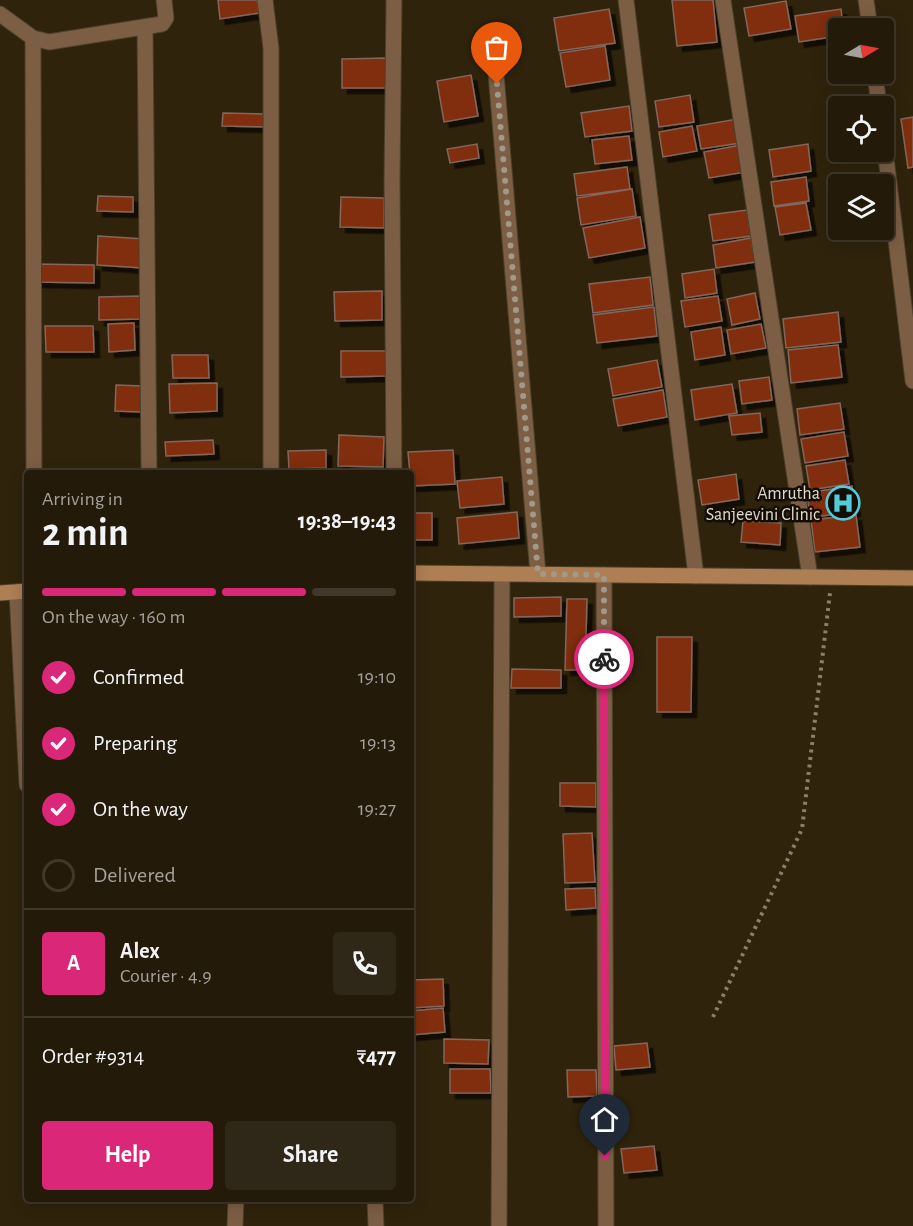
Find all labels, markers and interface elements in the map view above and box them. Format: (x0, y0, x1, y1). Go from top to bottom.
north arrow (828, 18, 894, 84)
map controls (828, 18, 894, 240)
pin (471, 22, 522, 84)
icon: bag (480, 31, 513, 64)
button: locate (828, 96, 894, 162)
button: layers (828, 174, 894, 240)
place label: Amrutha Sanjeevini Clinic (706, 485, 820, 524)
hospital icon: Amrutha Sanjeevini Clinic (825, 485, 861, 521)
text: Arriving in (42, 489, 123, 509)
text: 19:38–19:43 (298, 510, 396, 532)
text: 2 min (42, 514, 129, 553)
text: On the way · 160 m (42, 607, 186, 627)
courier (574, 629, 634, 689)
icon: bike (588, 643, 621, 676)
icon: check (42, 661, 75, 694)
text: Confirmed (93, 666, 184, 688)
text: 19:10 (358, 667, 396, 687)
icon: check (42, 727, 75, 760)
text: Preparing (93, 732, 177, 754)
text: 19:13 (360, 733, 396, 753)
icon: check (42, 793, 75, 826)
text: On the way (93, 798, 188, 820)
text: 19:27 (358, 799, 396, 819)
text: Delivered (93, 864, 176, 886)
button: phone (333, 932, 396, 995)
text: Alex (120, 940, 160, 962)
text: A (67, 952, 80, 974)
text: Courier · 4.9 (120, 966, 212, 986)
text: Order #9314 (42, 1045, 144, 1067)
text: ₹477 (357, 1045, 396, 1067)
pin (579, 1094, 630, 1156)
icon: home (588, 1103, 621, 1136)
button: Help (42, 1121, 213, 1190)
button: Share (225, 1121, 396, 1190)

